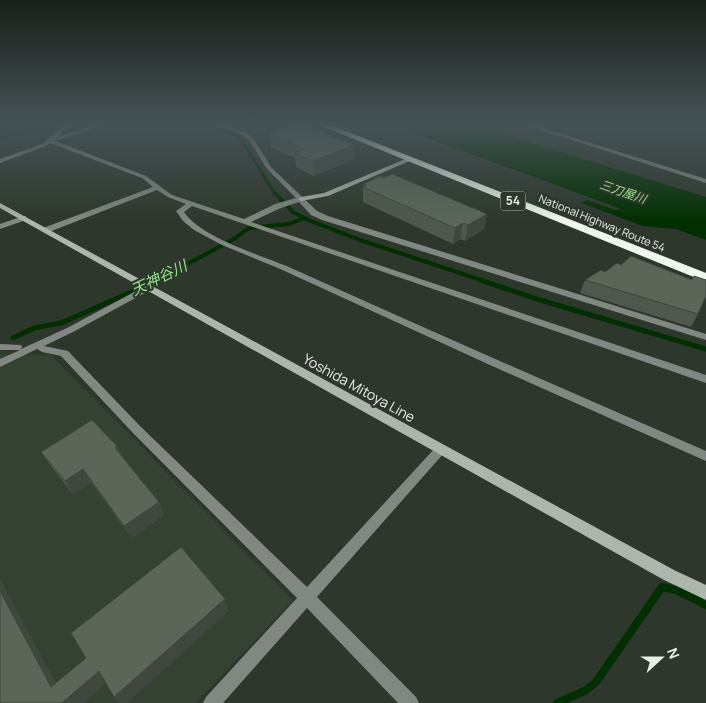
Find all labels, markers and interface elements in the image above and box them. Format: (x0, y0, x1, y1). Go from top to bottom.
water label: 三刀屋川 (598, 176, 651, 208)
street label: National Highway Route 54 (537, 190, 668, 255)
road number: 54 (500, 192, 526, 210)
water label: 天神谷川 (127, 254, 192, 300)
street label: Yoshida Mitoya Line (300, 349, 419, 426)
north arrow (636, 633, 686, 683)
text: N (663, 645, 684, 661)

